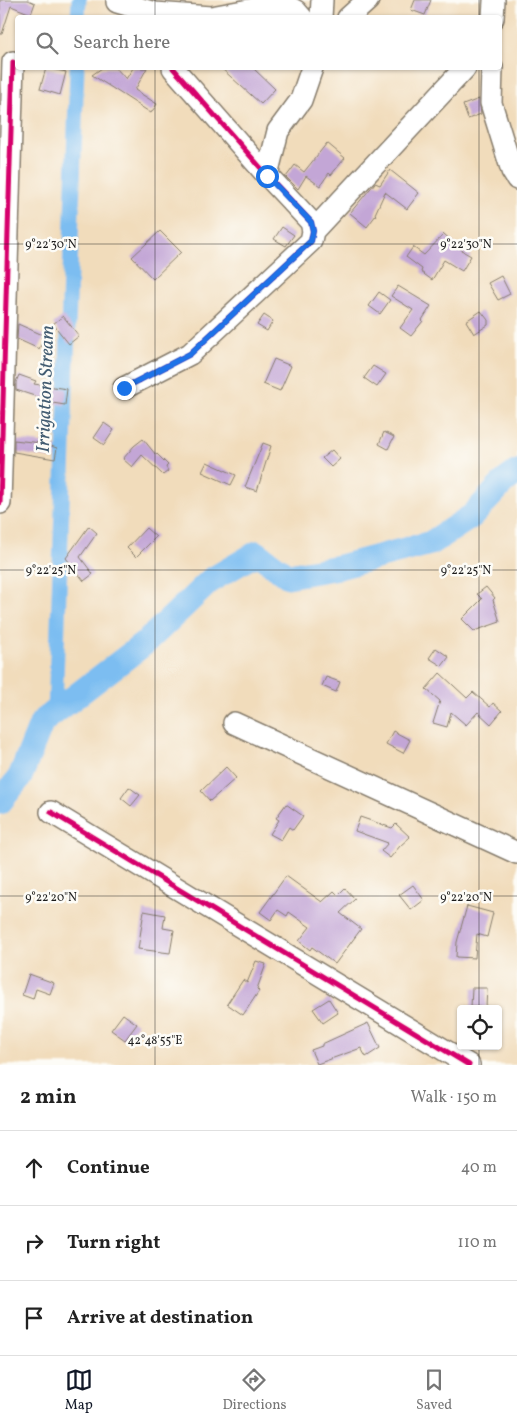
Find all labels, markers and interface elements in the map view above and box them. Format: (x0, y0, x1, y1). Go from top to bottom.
search box (15, 15, 502, 70)
icon: search (33, 29, 61, 57)
text: Search here (73, 30, 170, 56)
route start (256, 165, 279, 188)
text: 9°22'30"N (25, 237, 77, 253)
text: 9°22'30"N (440, 237, 492, 253)
water label: Irrigation Stream (31, 325, 61, 453)
route end (113, 377, 136, 400)
text: 9°22'25"N (26, 563, 76, 579)
text: 9°22'25"N (441, 563, 491, 579)
text: 9°22'20"N (25, 890, 77, 906)
text: 9°22'20"N (440, 890, 492, 906)
map controls (457, 1005, 502, 1050)
button: locate (457, 1005, 502, 1050)
text: 42°48'55"E (127, 1033, 183, 1049)
text: 2 min (20, 1083, 77, 1112)
text: Walk · 150 m (411, 1087, 497, 1109)
icon: ahead (20, 1154, 48, 1182)
text: Continue (67, 1155, 150, 1181)
text: 40 m (461, 1157, 497, 1179)
icon: right (20, 1229, 48, 1257)
text: Turn right (67, 1230, 160, 1256)
text: 110 m (458, 1232, 497, 1254)
icon: arrive (20, 1304, 48, 1332)
text: Arrive at destination (67, 1305, 253, 1331)
tab: Map (65, 1366, 93, 1415)
tab: Directions (222, 1366, 287, 1415)
tab: Saved (416, 1366, 452, 1415)

